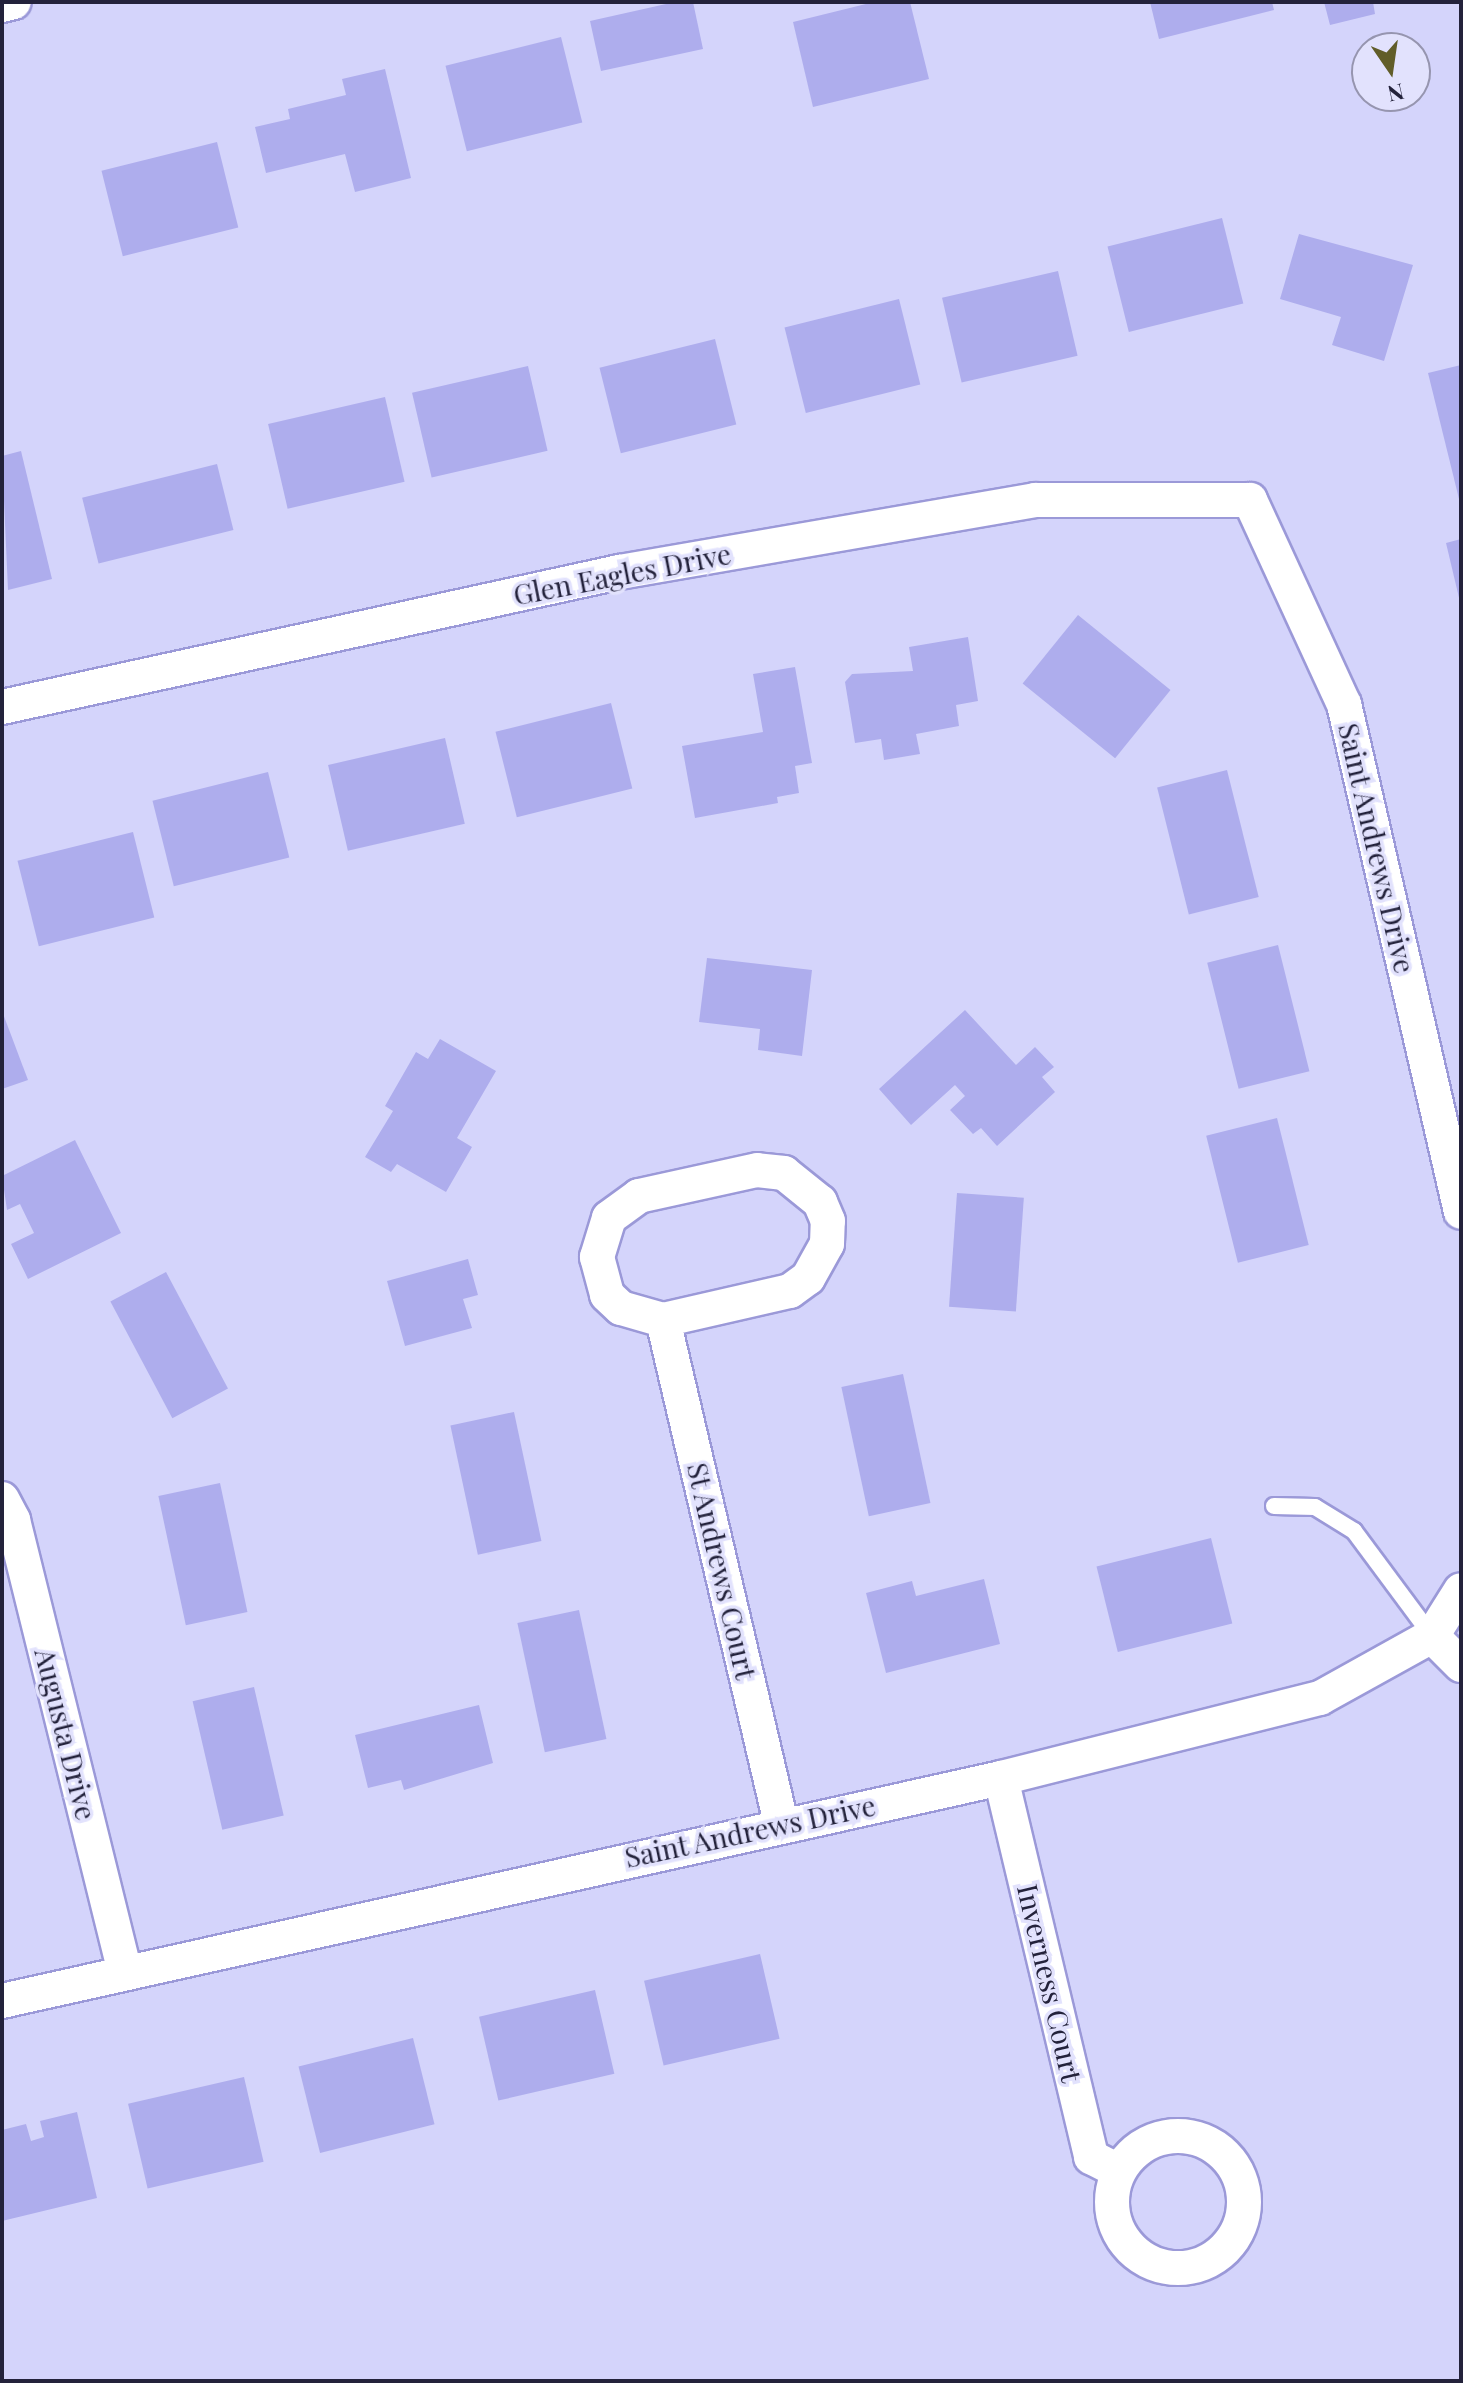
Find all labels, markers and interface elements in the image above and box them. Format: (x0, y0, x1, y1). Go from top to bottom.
north arrow (1351, 32, 1431, 112)
text: N (1385, 77, 1407, 110)
street label: Glen Eagles Drive (510, 536, 734, 612)
street label: Saint Andrews Drive (1332, 719, 1422, 977)
street label: St Andrews Court (681, 1459, 763, 1683)
street label: Augusta Drive (28, 1645, 104, 1823)
street label: Saint Andrews Drive (621, 1788, 879, 1874)
street label: Inverness Court (1011, 1881, 1089, 2085)

